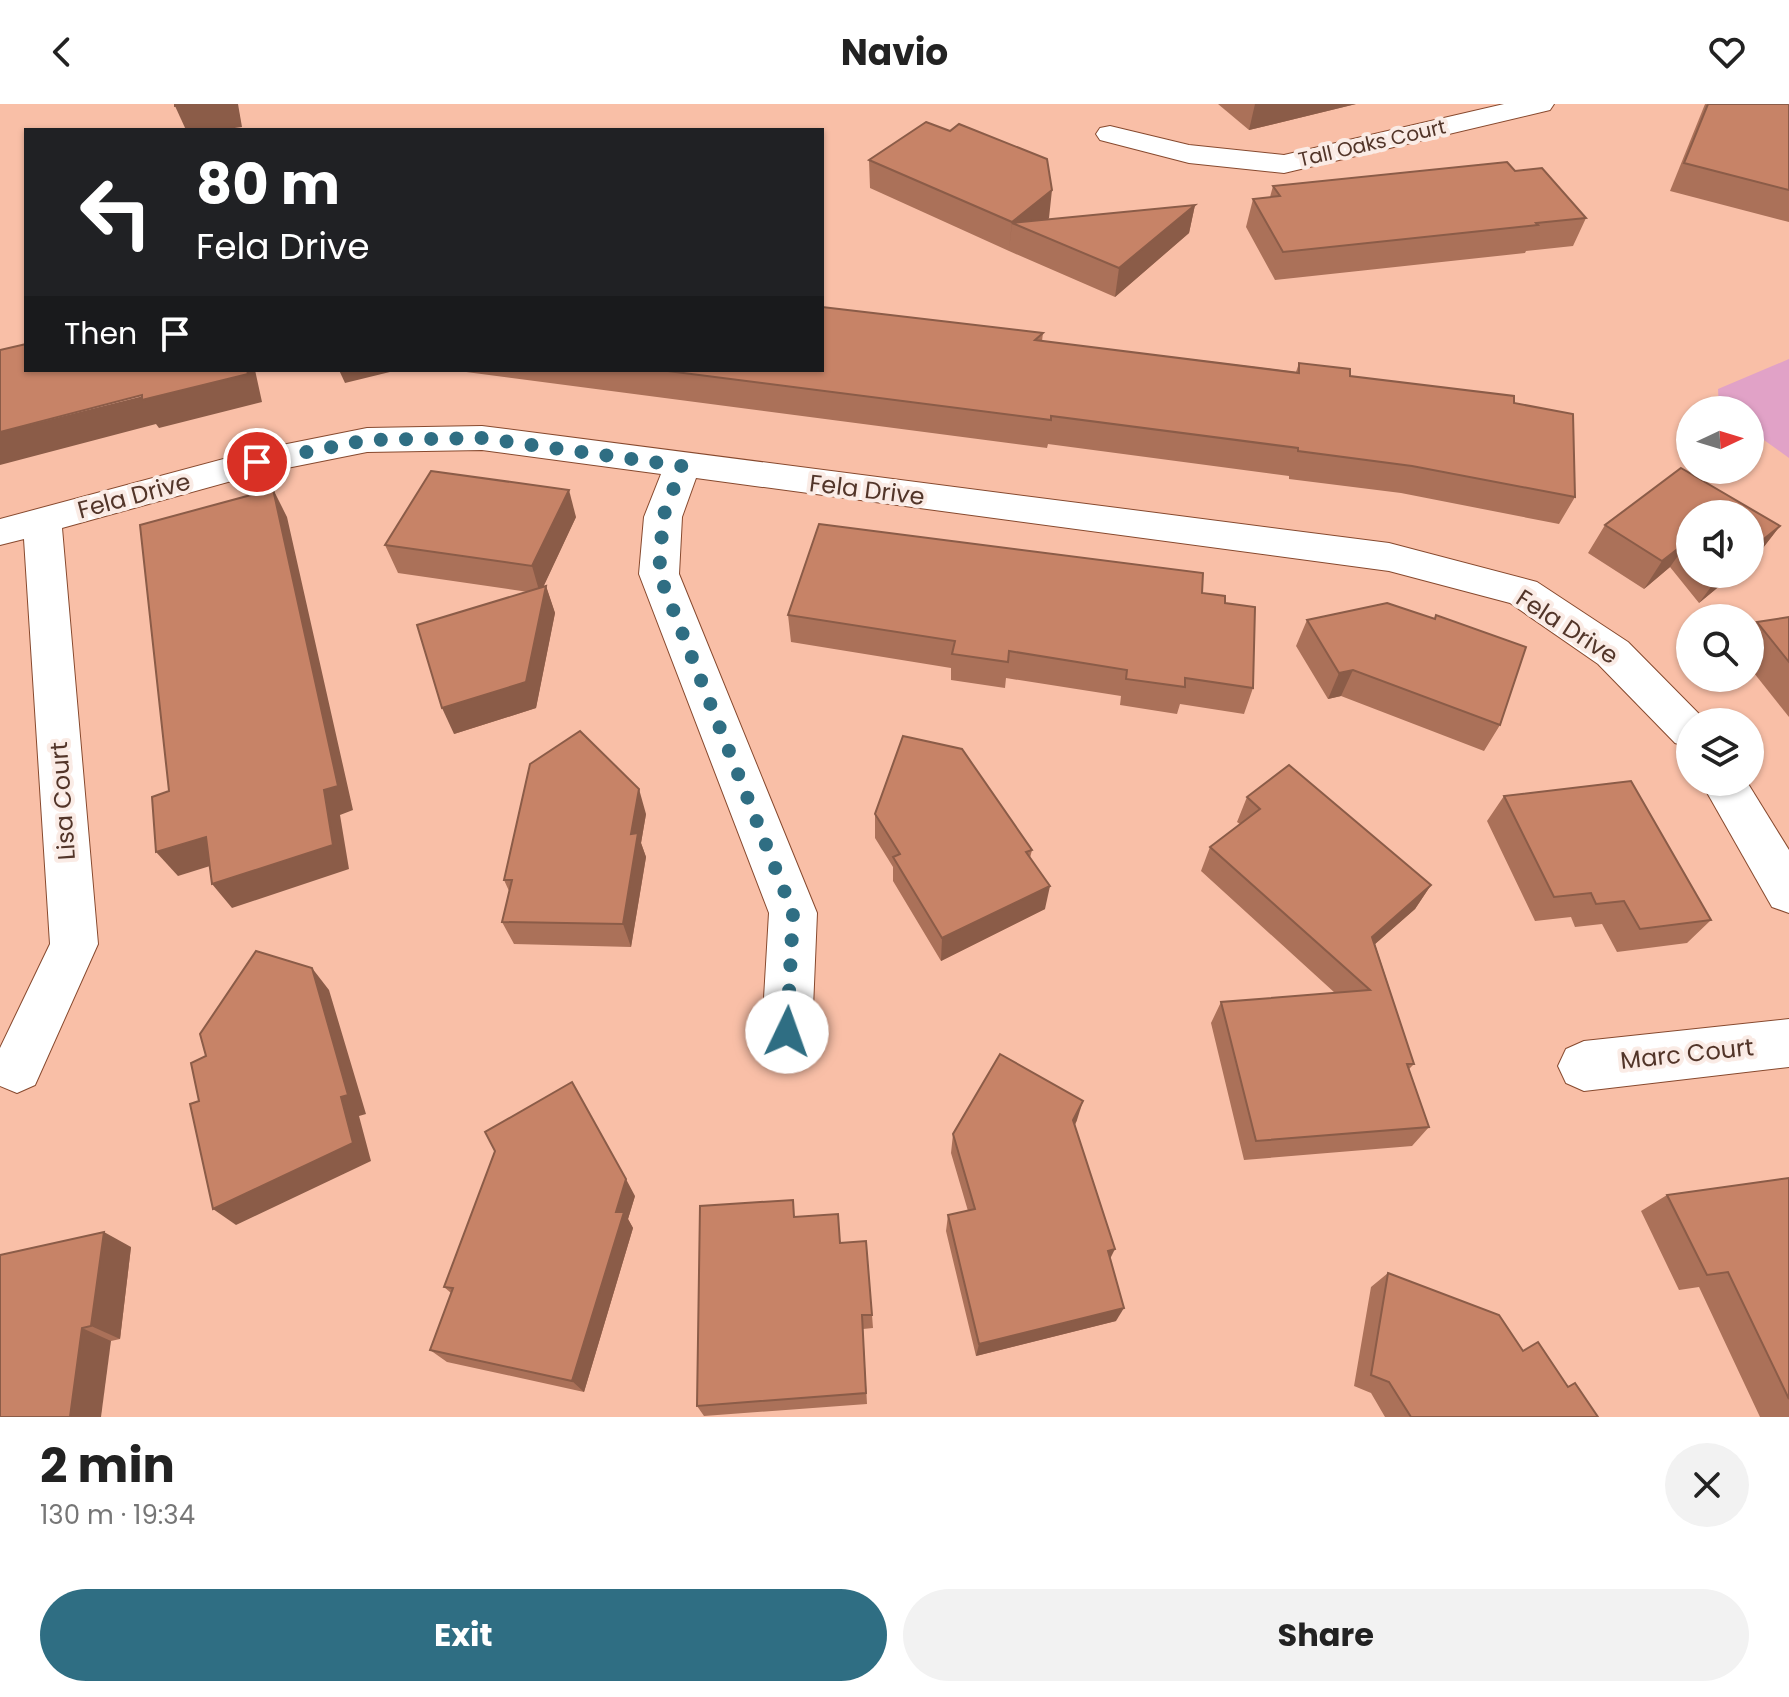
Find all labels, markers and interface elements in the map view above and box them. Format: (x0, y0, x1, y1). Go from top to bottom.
text: Navio (841, 27, 948, 78)
icon: back (40, 30, 84, 74)
icon: heart (1705, 30, 1749, 74)
street label: Tall Oaks Court (1295, 112, 1449, 174)
text: 80 m (196, 145, 340, 224)
icon: left (64, 160, 168, 264)
text: Fela Drive (196, 221, 370, 272)
text: Then (64, 312, 137, 355)
icon: arrive (153, 312, 197, 356)
north arrow (1676, 396, 1764, 484)
map controls (1676, 396, 1764, 796)
pin (223, 428, 291, 496)
icon: arrive (235, 440, 279, 484)
street label: Fela Drive (74, 465, 194, 526)
street label: Fela Drive (808, 466, 926, 513)
button: sound (1676, 500, 1764, 588)
street label: Fela Drive (1510, 581, 1625, 672)
button: search (1676, 604, 1764, 692)
button: layers (1676, 708, 1764, 796)
street label: Lisa Court (42, 741, 83, 861)
position arrow (745, 990, 829, 1074)
street label: Marc Court (1619, 1030, 1755, 1077)
text: 2 min (40, 1432, 175, 1499)
button: close (1665, 1443, 1749, 1527)
text: 130 m · 19:34 (40, 1497, 195, 1533)
button: Exit (40, 1589, 887, 1681)
button: Share (903, 1589, 1749, 1681)

